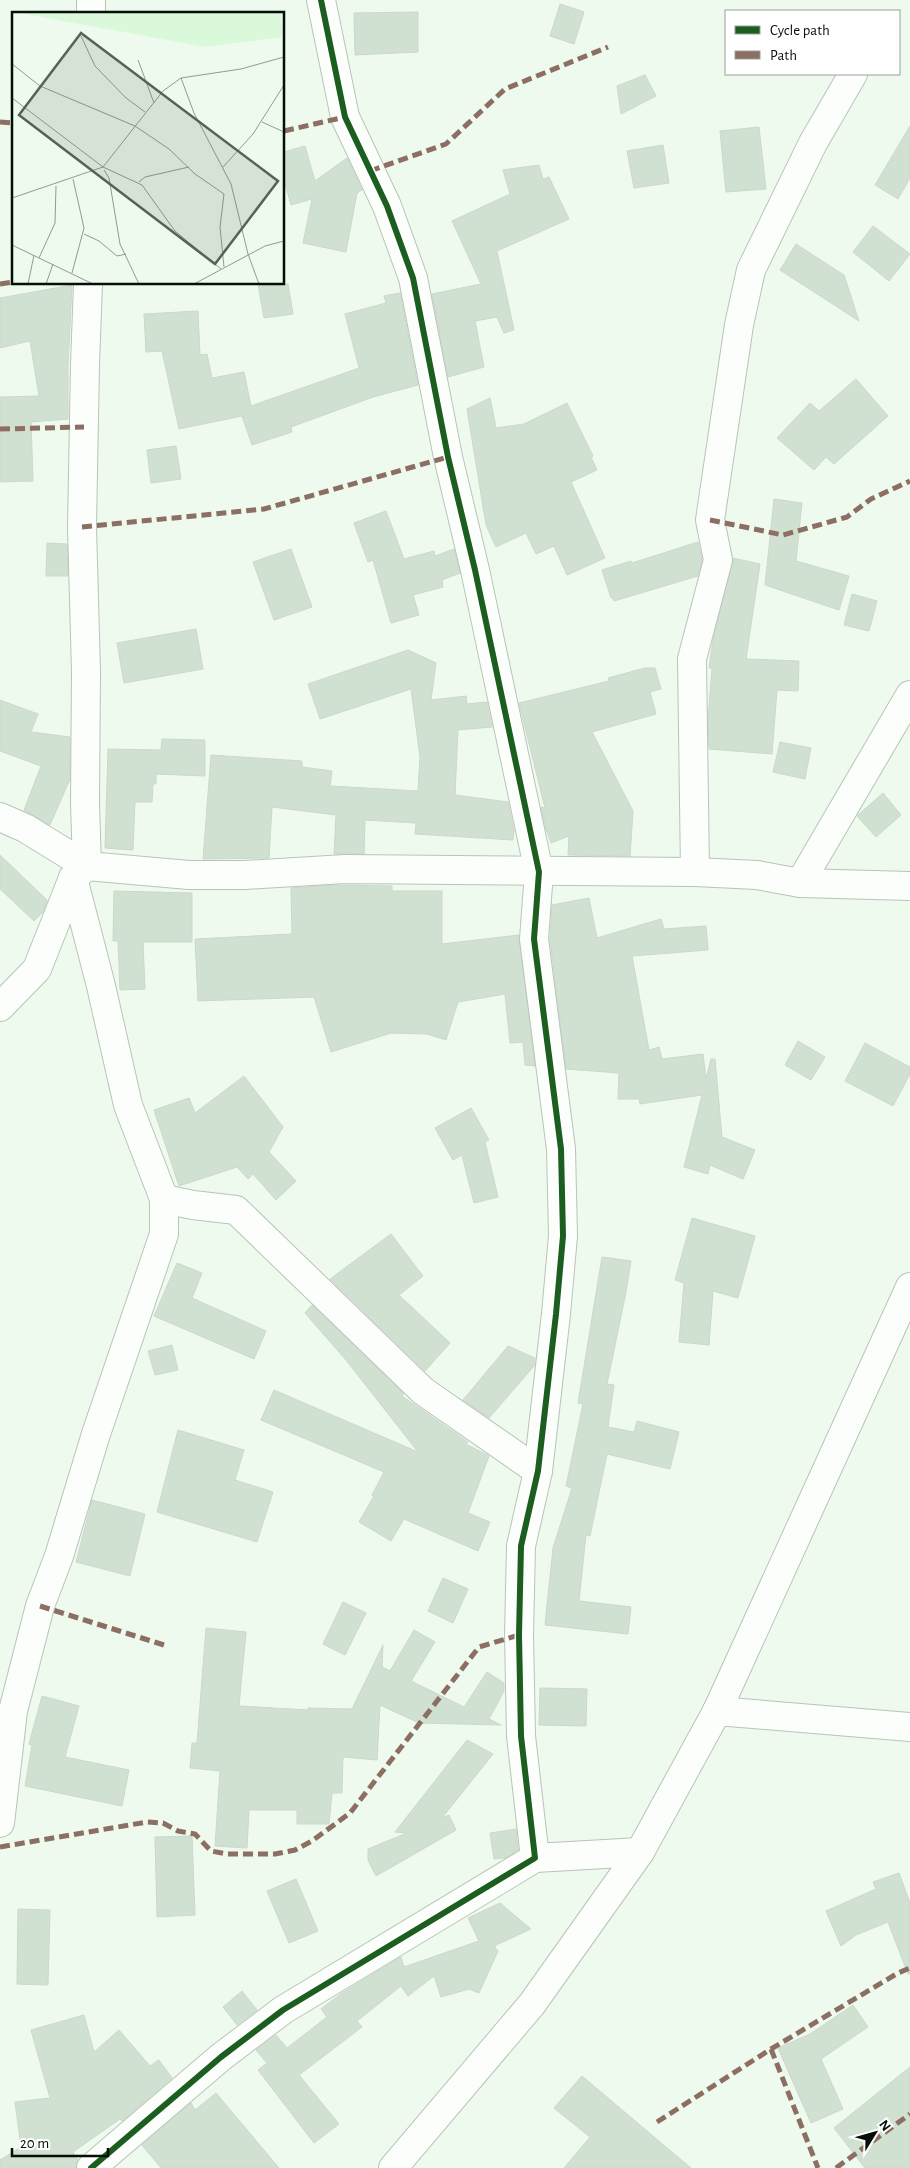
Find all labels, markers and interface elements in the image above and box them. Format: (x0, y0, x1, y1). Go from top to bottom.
legend (725, 10, 900, 75)
inset map (12, 12, 285, 285)
text: Cycle path (770, 23, 830, 38)
text: Path (770, 48, 797, 63)
north arrow (850, 2108, 900, 2158)
text: N (876, 2118, 893, 2134)
scale bar (12, 2126, 109, 2158)
text: 20 m (20, 2136, 49, 2151)

